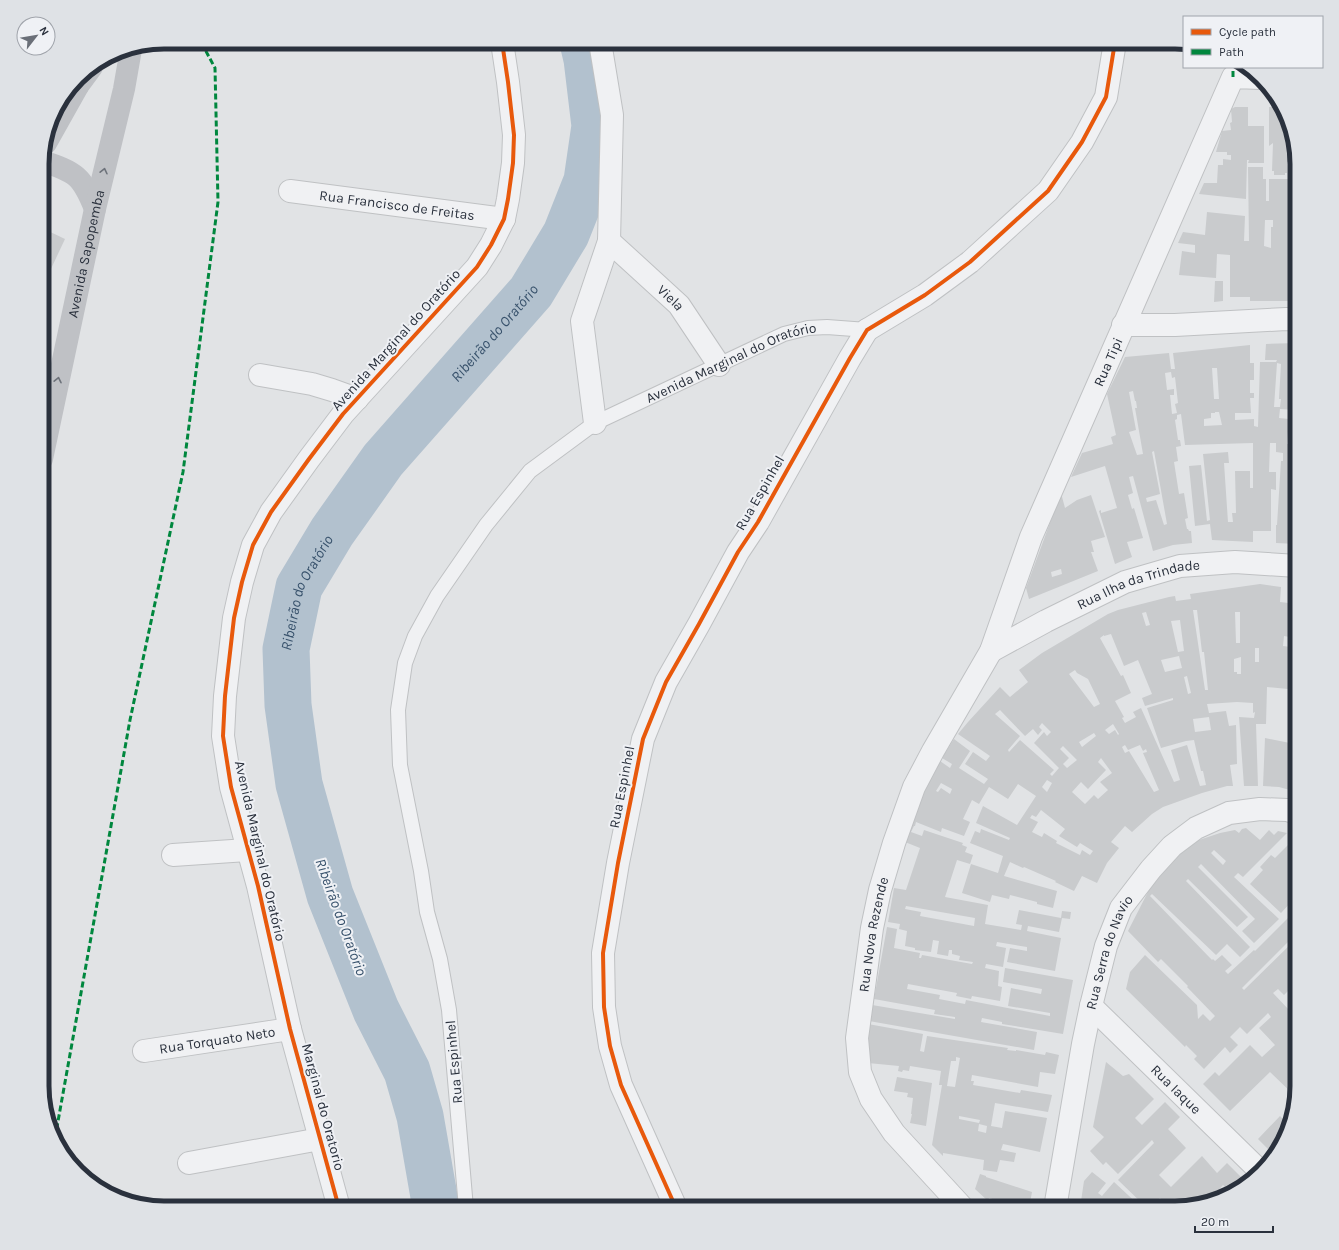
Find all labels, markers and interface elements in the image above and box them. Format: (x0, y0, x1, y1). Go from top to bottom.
north arrow (16, 16, 56, 56)
legend (1183, 16, 1323, 68)
text: N (37, 24, 52, 38)
text: Cycle path (1219, 25, 1276, 39)
text: Path (1219, 45, 1244, 59)
one-way arrow (100, 168, 108, 174)
street label: Rua Francisco de Freitas (318, 186, 476, 224)
street label: Avenida Sapopemba (64, 188, 108, 319)
street label: Avenida Marginal do Oratório (328, 266, 464, 414)
water label: Ribeirão do Oratório (447, 281, 542, 386)
street label: Viela (654, 281, 689, 314)
street label: Avenida Marginal do Oratório (643, 319, 817, 406)
street label: Rua Tipi (1090, 335, 1126, 389)
one-way arrow (54, 377, 62, 383)
street label: Rua Espinhel (732, 453, 788, 533)
water label: Ribeirão do Oratório (277, 531, 337, 652)
street label: Rua Ilha da Trindade (1074, 556, 1201, 613)
street label: Rua Espinhel (606, 744, 638, 830)
street label: Avenida Marginal do Oratório (231, 759, 289, 943)
water label: Ribeirão do Oratório (311, 856, 371, 979)
street label: Rua Nova Rezende (855, 875, 892, 993)
street label: Rua Serra do Navio (1082, 891, 1136, 1011)
street label: Rua Espinhel (442, 1020, 466, 1104)
street label: Rua Torquato Neto (158, 1023, 276, 1057)
street label: Marginal do Oratorio (298, 1042, 348, 1172)
street label: Rua Iaque (1147, 1061, 1205, 1117)
scale bar (1195, 1208, 1273, 1234)
text: 20 m (1201, 1215, 1229, 1229)

